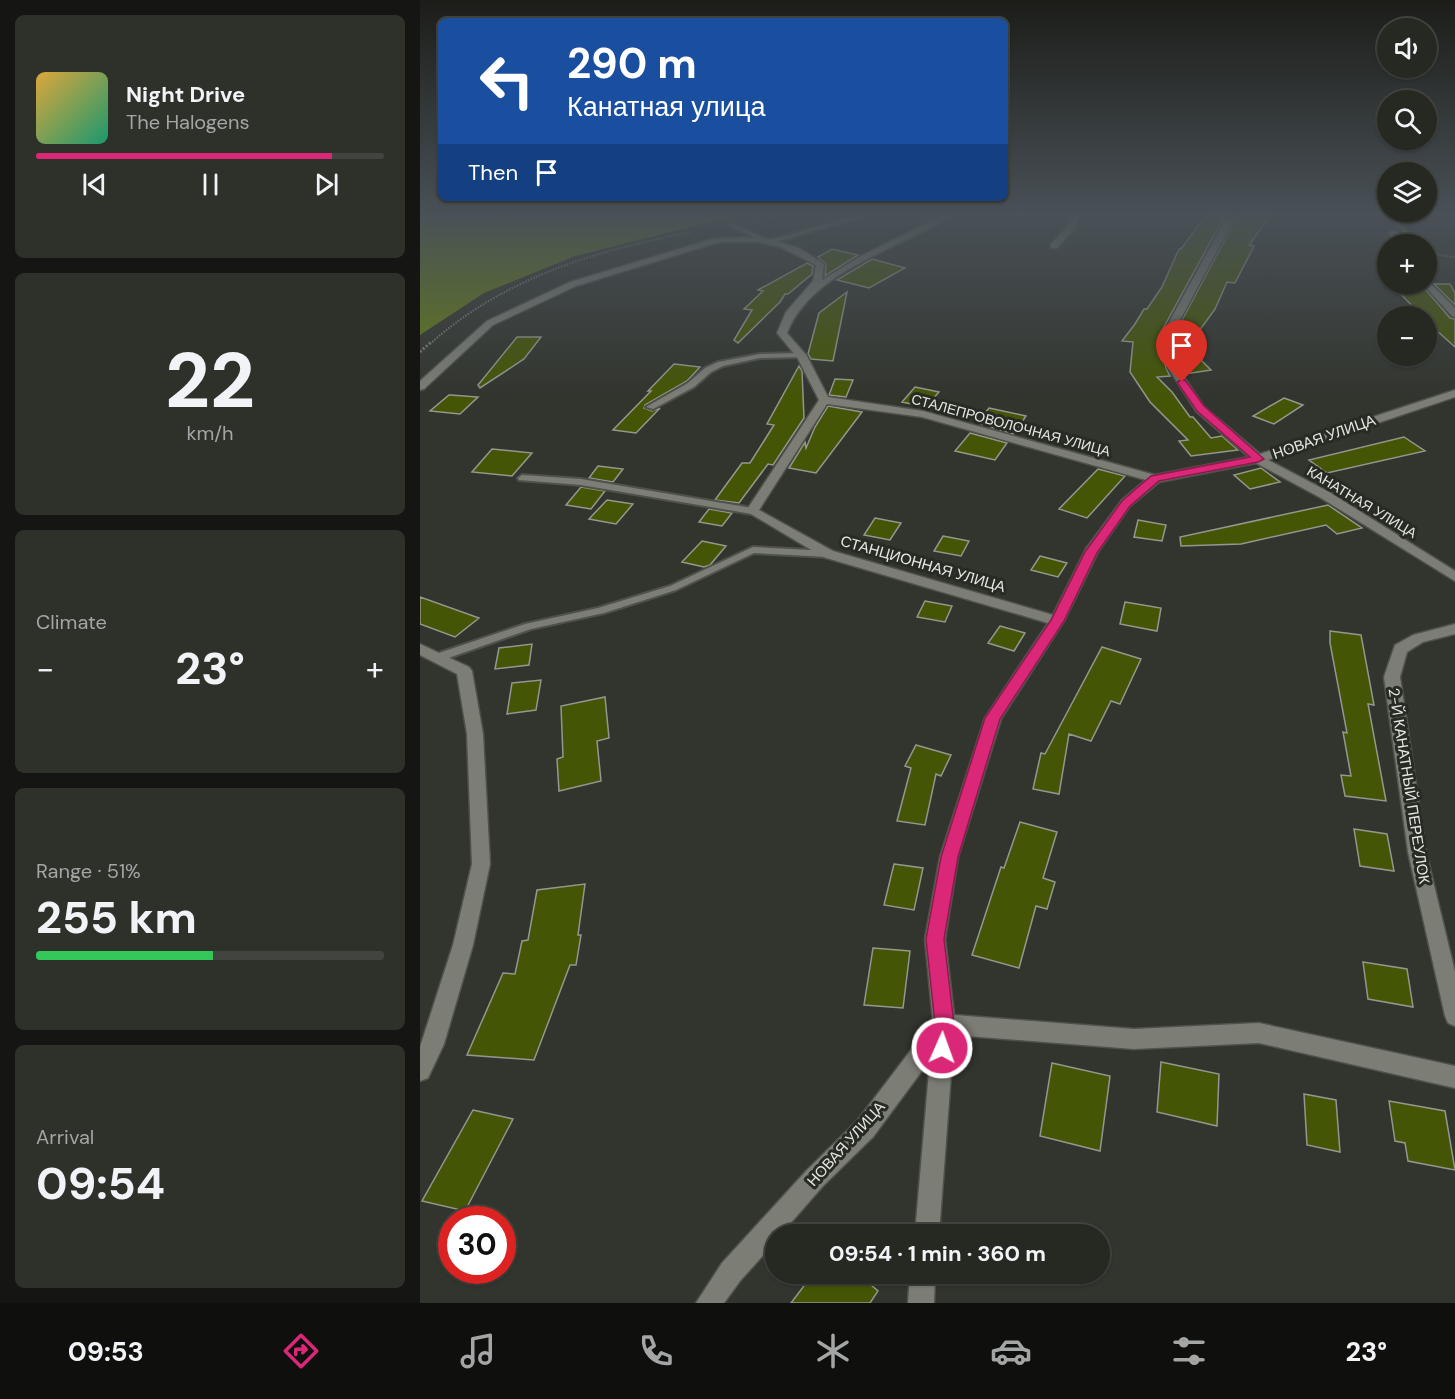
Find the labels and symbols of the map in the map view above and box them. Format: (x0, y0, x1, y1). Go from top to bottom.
pin (1156, 320, 1207, 382)
street label: СТАЛЕПРОВОЛОЧНАЯ УЛИЦА (910, 390, 1113, 460)
street label: НОВАЯ УЛИЦА (1270, 410, 1378, 464)
street label: КАНАТНАЯ УЛИЦА (1304, 462, 1421, 542)
street label: СТАНЦИОННАЯ УЛИЦА (838, 531, 1008, 597)
street label: 2-Й КАНАТНЫЙ ПЕРЕУЛОК (1384, 687, 1434, 886)
position arrow (910, 1016, 974, 1080)
street label: НОВАЯ УЛИЦА (803, 1097, 889, 1191)
speed limit sign: 30 (438, 1206, 516, 1284)

